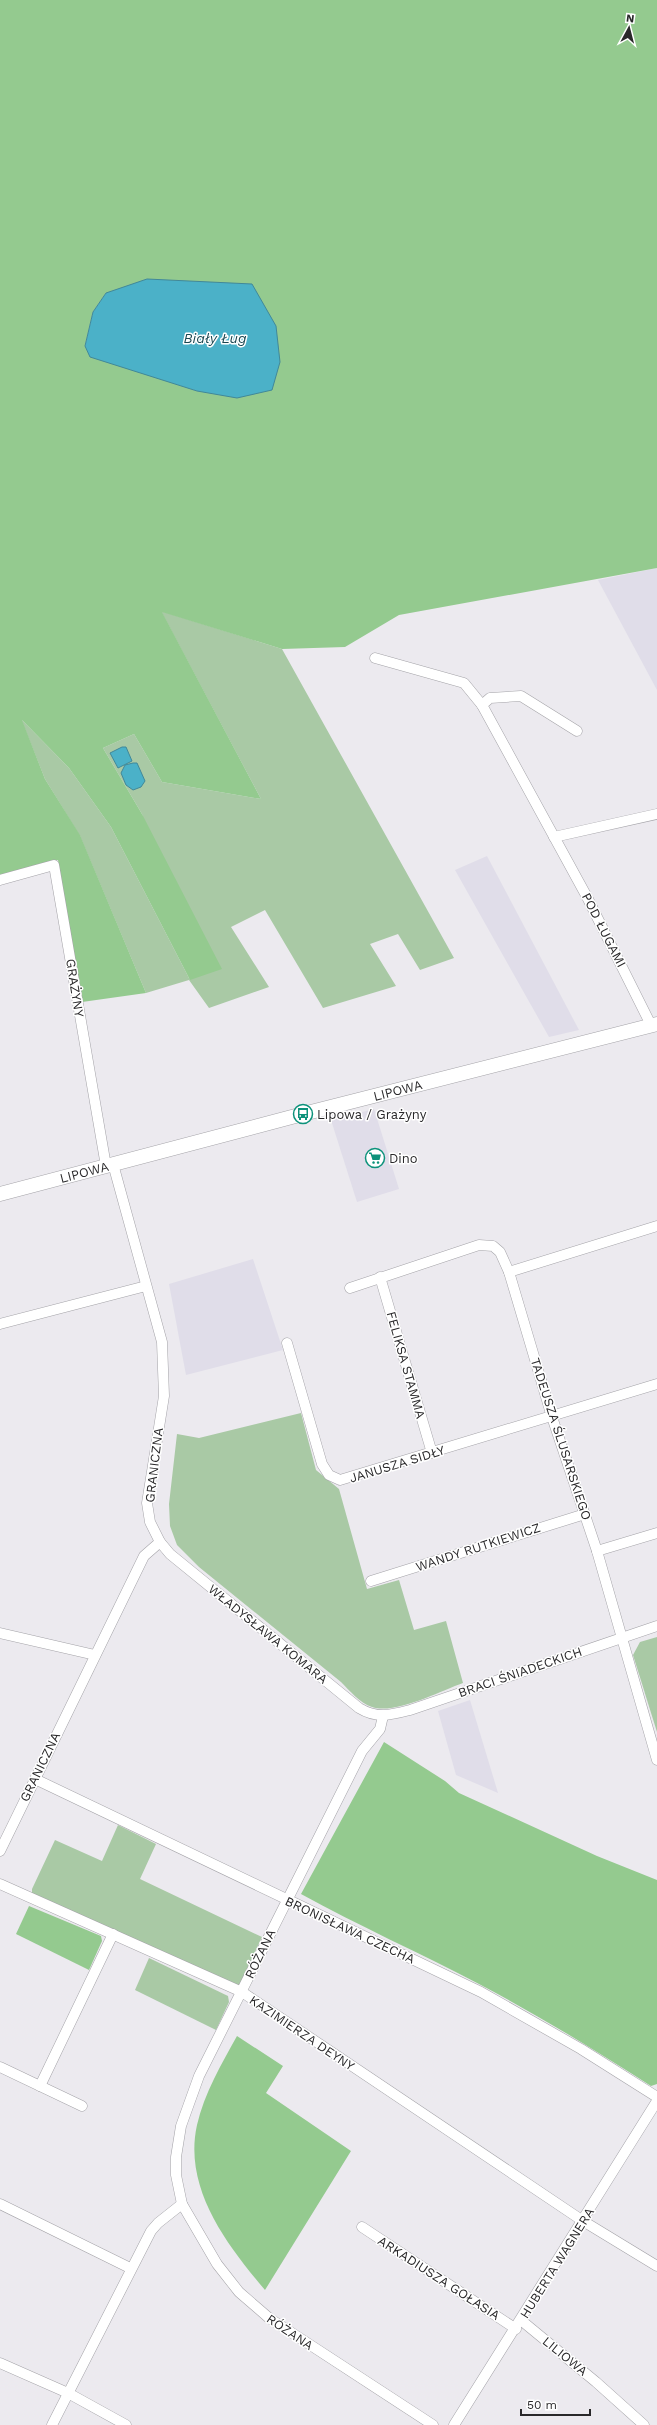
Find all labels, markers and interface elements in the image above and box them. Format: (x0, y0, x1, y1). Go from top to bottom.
north arrow (609, 8, 649, 48)
text: N (625, 12, 635, 26)
water label: Biały Ług (184, 330, 247, 346)
street label: POD ŁUGAMI (579, 890, 629, 970)
street label: GRAŻYNY (63, 958, 87, 1019)
street label: LIPOWA (372, 1076, 424, 1103)
bus stop icon: Lipowa / Grażyny (292, 1103, 314, 1125)
place label: Lipowa / Grażyny (317, 1107, 427, 1122)
supermarket icon: Dino (364, 1147, 386, 1169)
place label: Dino (389, 1151, 418, 1166)
street label: LIPOWA (58, 1158, 110, 1185)
street label: FELIKSA STAMMA (384, 1310, 429, 1421)
street label: TADEUSZA ŚLUSARSKIEGO (528, 1356, 595, 1522)
street label: GRANICZNA (142, 1426, 166, 1503)
street label: JANUSZA SIDŁY (347, 1442, 447, 1486)
street label: WANDY RUTKIEWICZ (414, 1520, 542, 1574)
street label: WŁADYSŁAWA KOMARA (205, 1581, 331, 1687)
street label: BRACI ŚNIADECKICH (456, 1643, 584, 1700)
street label: GRANICZNA (17, 1730, 63, 1804)
street label: BRONISŁAWA CZECHA (283, 1893, 418, 1967)
street label: RÓŻANA (241, 1926, 279, 1981)
street label: KAZIMIERZA DEYNY (247, 1992, 358, 2074)
street label: HUBERTA WAGNERA (517, 2205, 597, 2321)
street label: ARKADIUSZA GOŁASIA (375, 2233, 503, 2323)
street label: RÓŻANA (264, 2310, 317, 2353)
street label: LILIOWA (540, 2333, 591, 2379)
scale bar (521, 2391, 590, 2417)
text: 50 m (527, 2398, 557, 2412)

